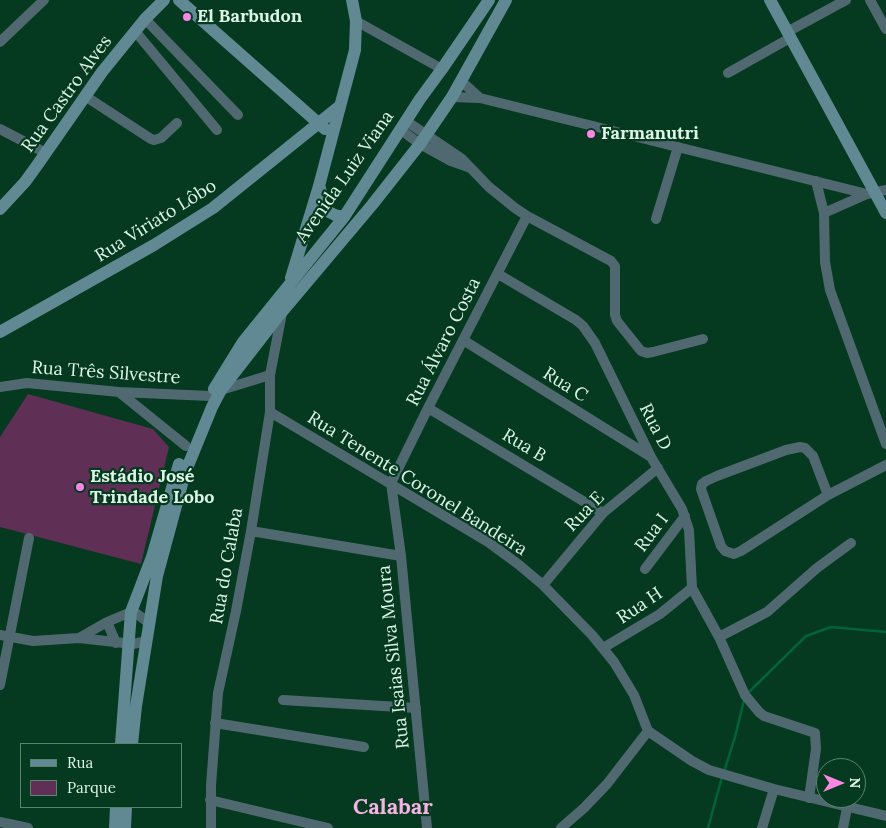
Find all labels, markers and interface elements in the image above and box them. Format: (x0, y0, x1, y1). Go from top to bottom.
place label: El Barbudon (197, 6, 302, 28)
marker: El Barbudon (181, 11, 193, 23)
street label: Rua Castro Alves (17, 31, 117, 157)
street label: Avenida Luiz Viana (291, 107, 399, 247)
place label: Farmanutri (601, 123, 699, 145)
marker: Farmanutri (585, 128, 597, 140)
street label: Rua Viriato Lôbo (91, 175, 221, 267)
street label: Rua Álvaro Costa (402, 274, 486, 410)
street label: Rua Três Silvestre (31, 357, 181, 389)
street label: Rua C (539, 363, 591, 407)
street label: Rua D (634, 400, 676, 454)
street label: Rua Tenente Coronel Bandeira (303, 407, 531, 561)
street label: Rua B (498, 425, 550, 467)
place label: Estádio José Trindade Lobo (90, 466, 214, 508)
marker: Estádio José Trindade Lobo (74, 481, 86, 493)
street label: Rua E (561, 487, 609, 537)
street label: Rua do Calaba (206, 506, 248, 626)
street label: Rua I (631, 510, 673, 556)
street label: Rua Isaias Silva Moura (374, 564, 414, 750)
street label: Rua H (613, 583, 667, 629)
legend (20, 743, 182, 808)
text: Rua (67, 753, 93, 772)
north arrow (816, 758, 866, 808)
text: Parque (67, 778, 116, 797)
text: N (846, 778, 864, 788)
district label: Calabar (353, 795, 433, 821)

